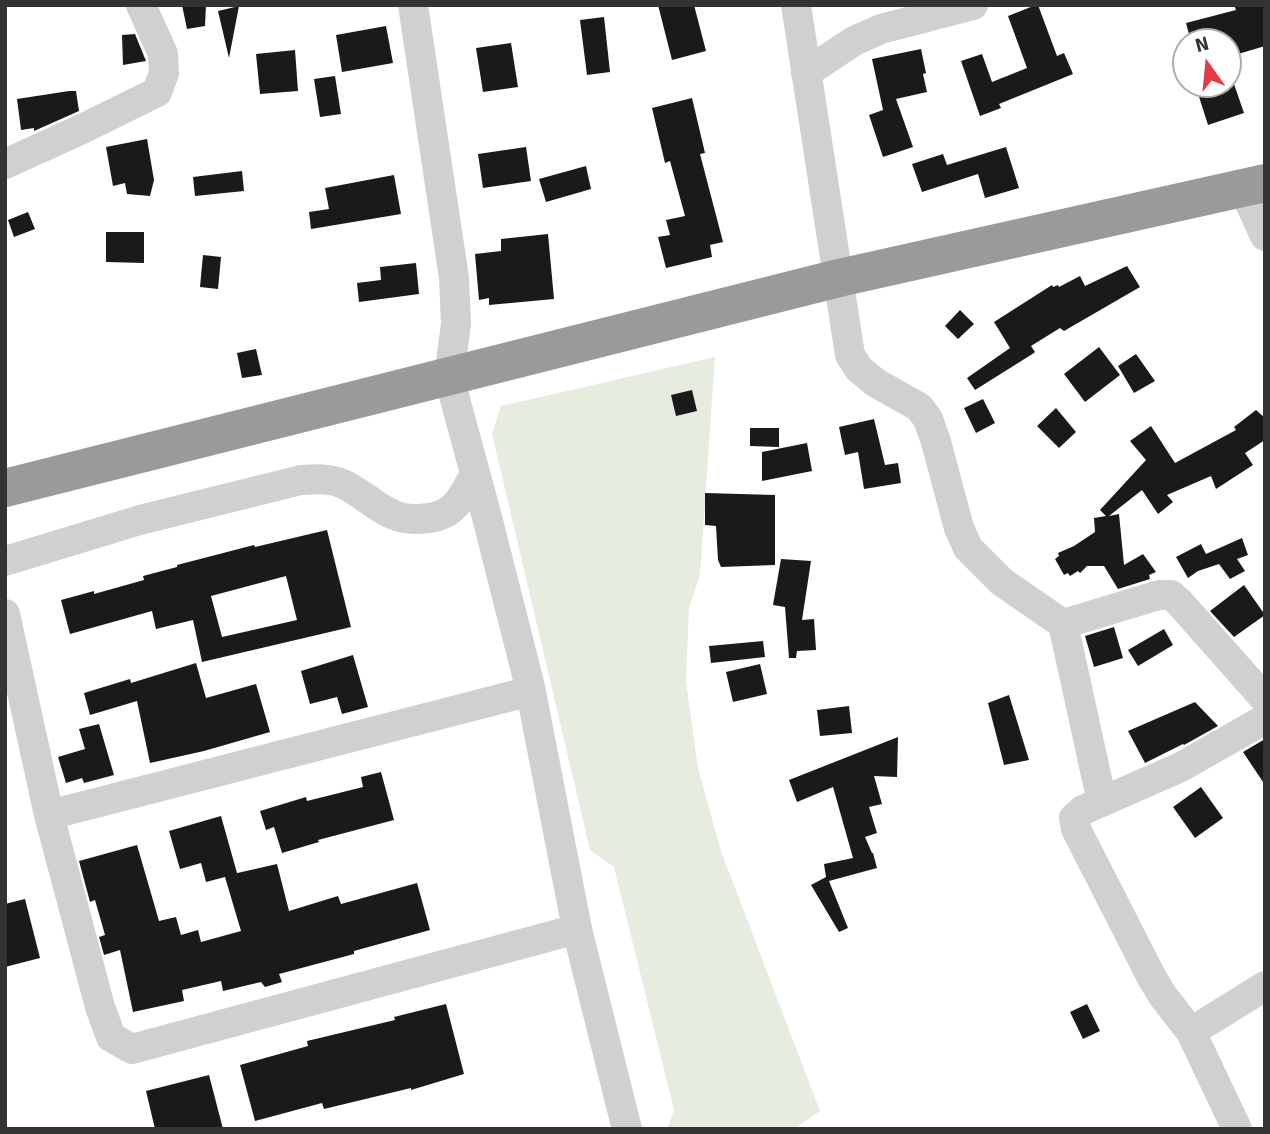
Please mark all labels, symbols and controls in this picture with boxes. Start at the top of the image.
north arrow [1172,28,1242,98]
text: N [1193,31,1212,58]

